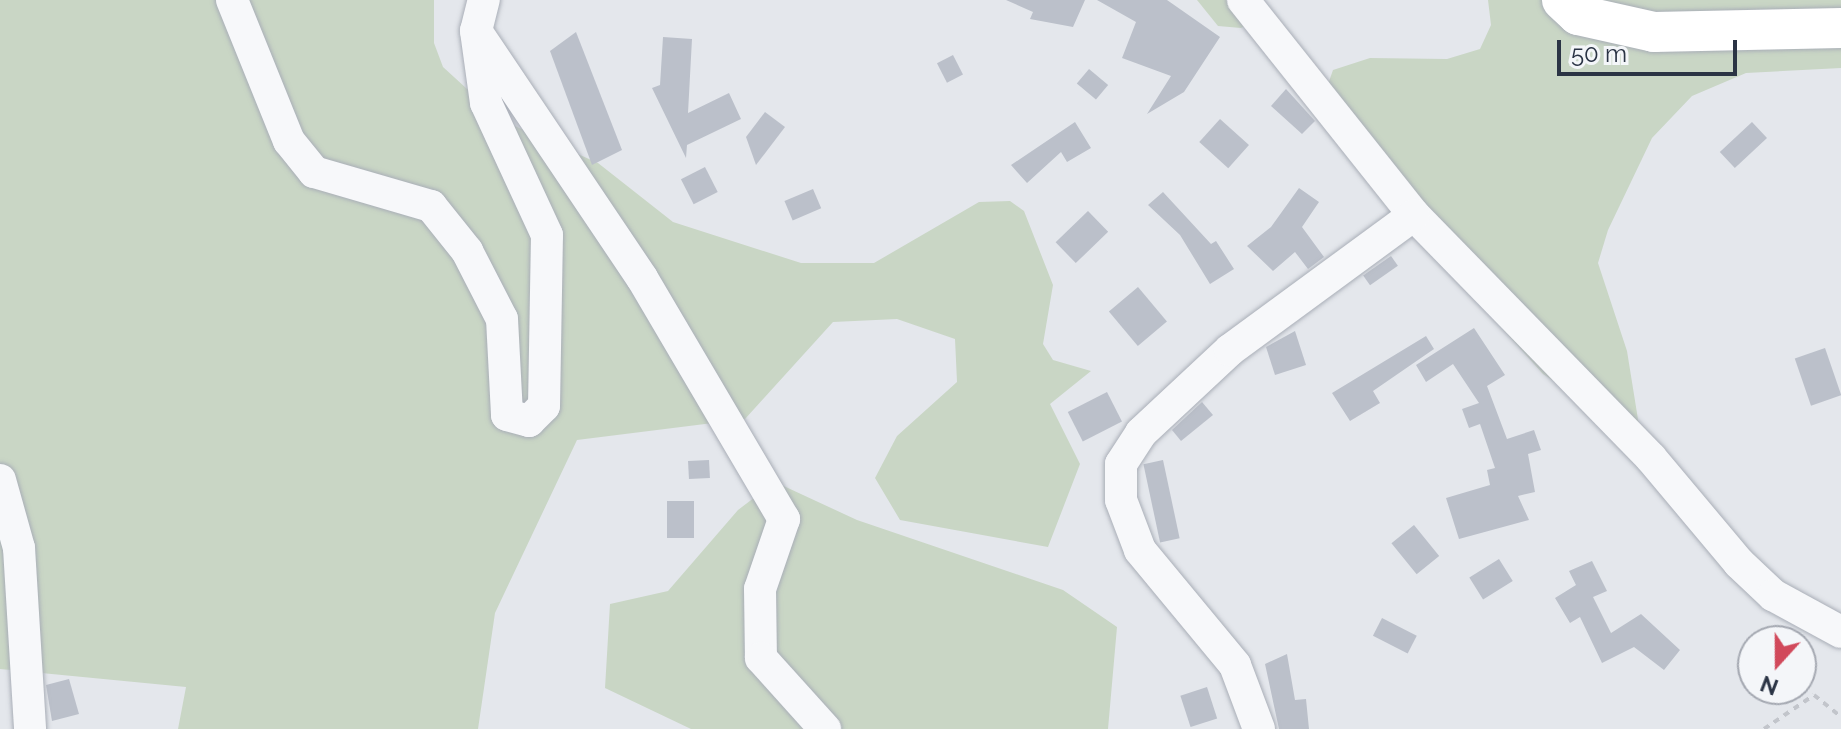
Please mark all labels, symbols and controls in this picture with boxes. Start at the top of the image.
scale bar [1561,24,1741,74]
text: 50 m [1571,39,1627,68]
north arrow [1737,625,1817,705]
text: N [1757,670,1782,701]

